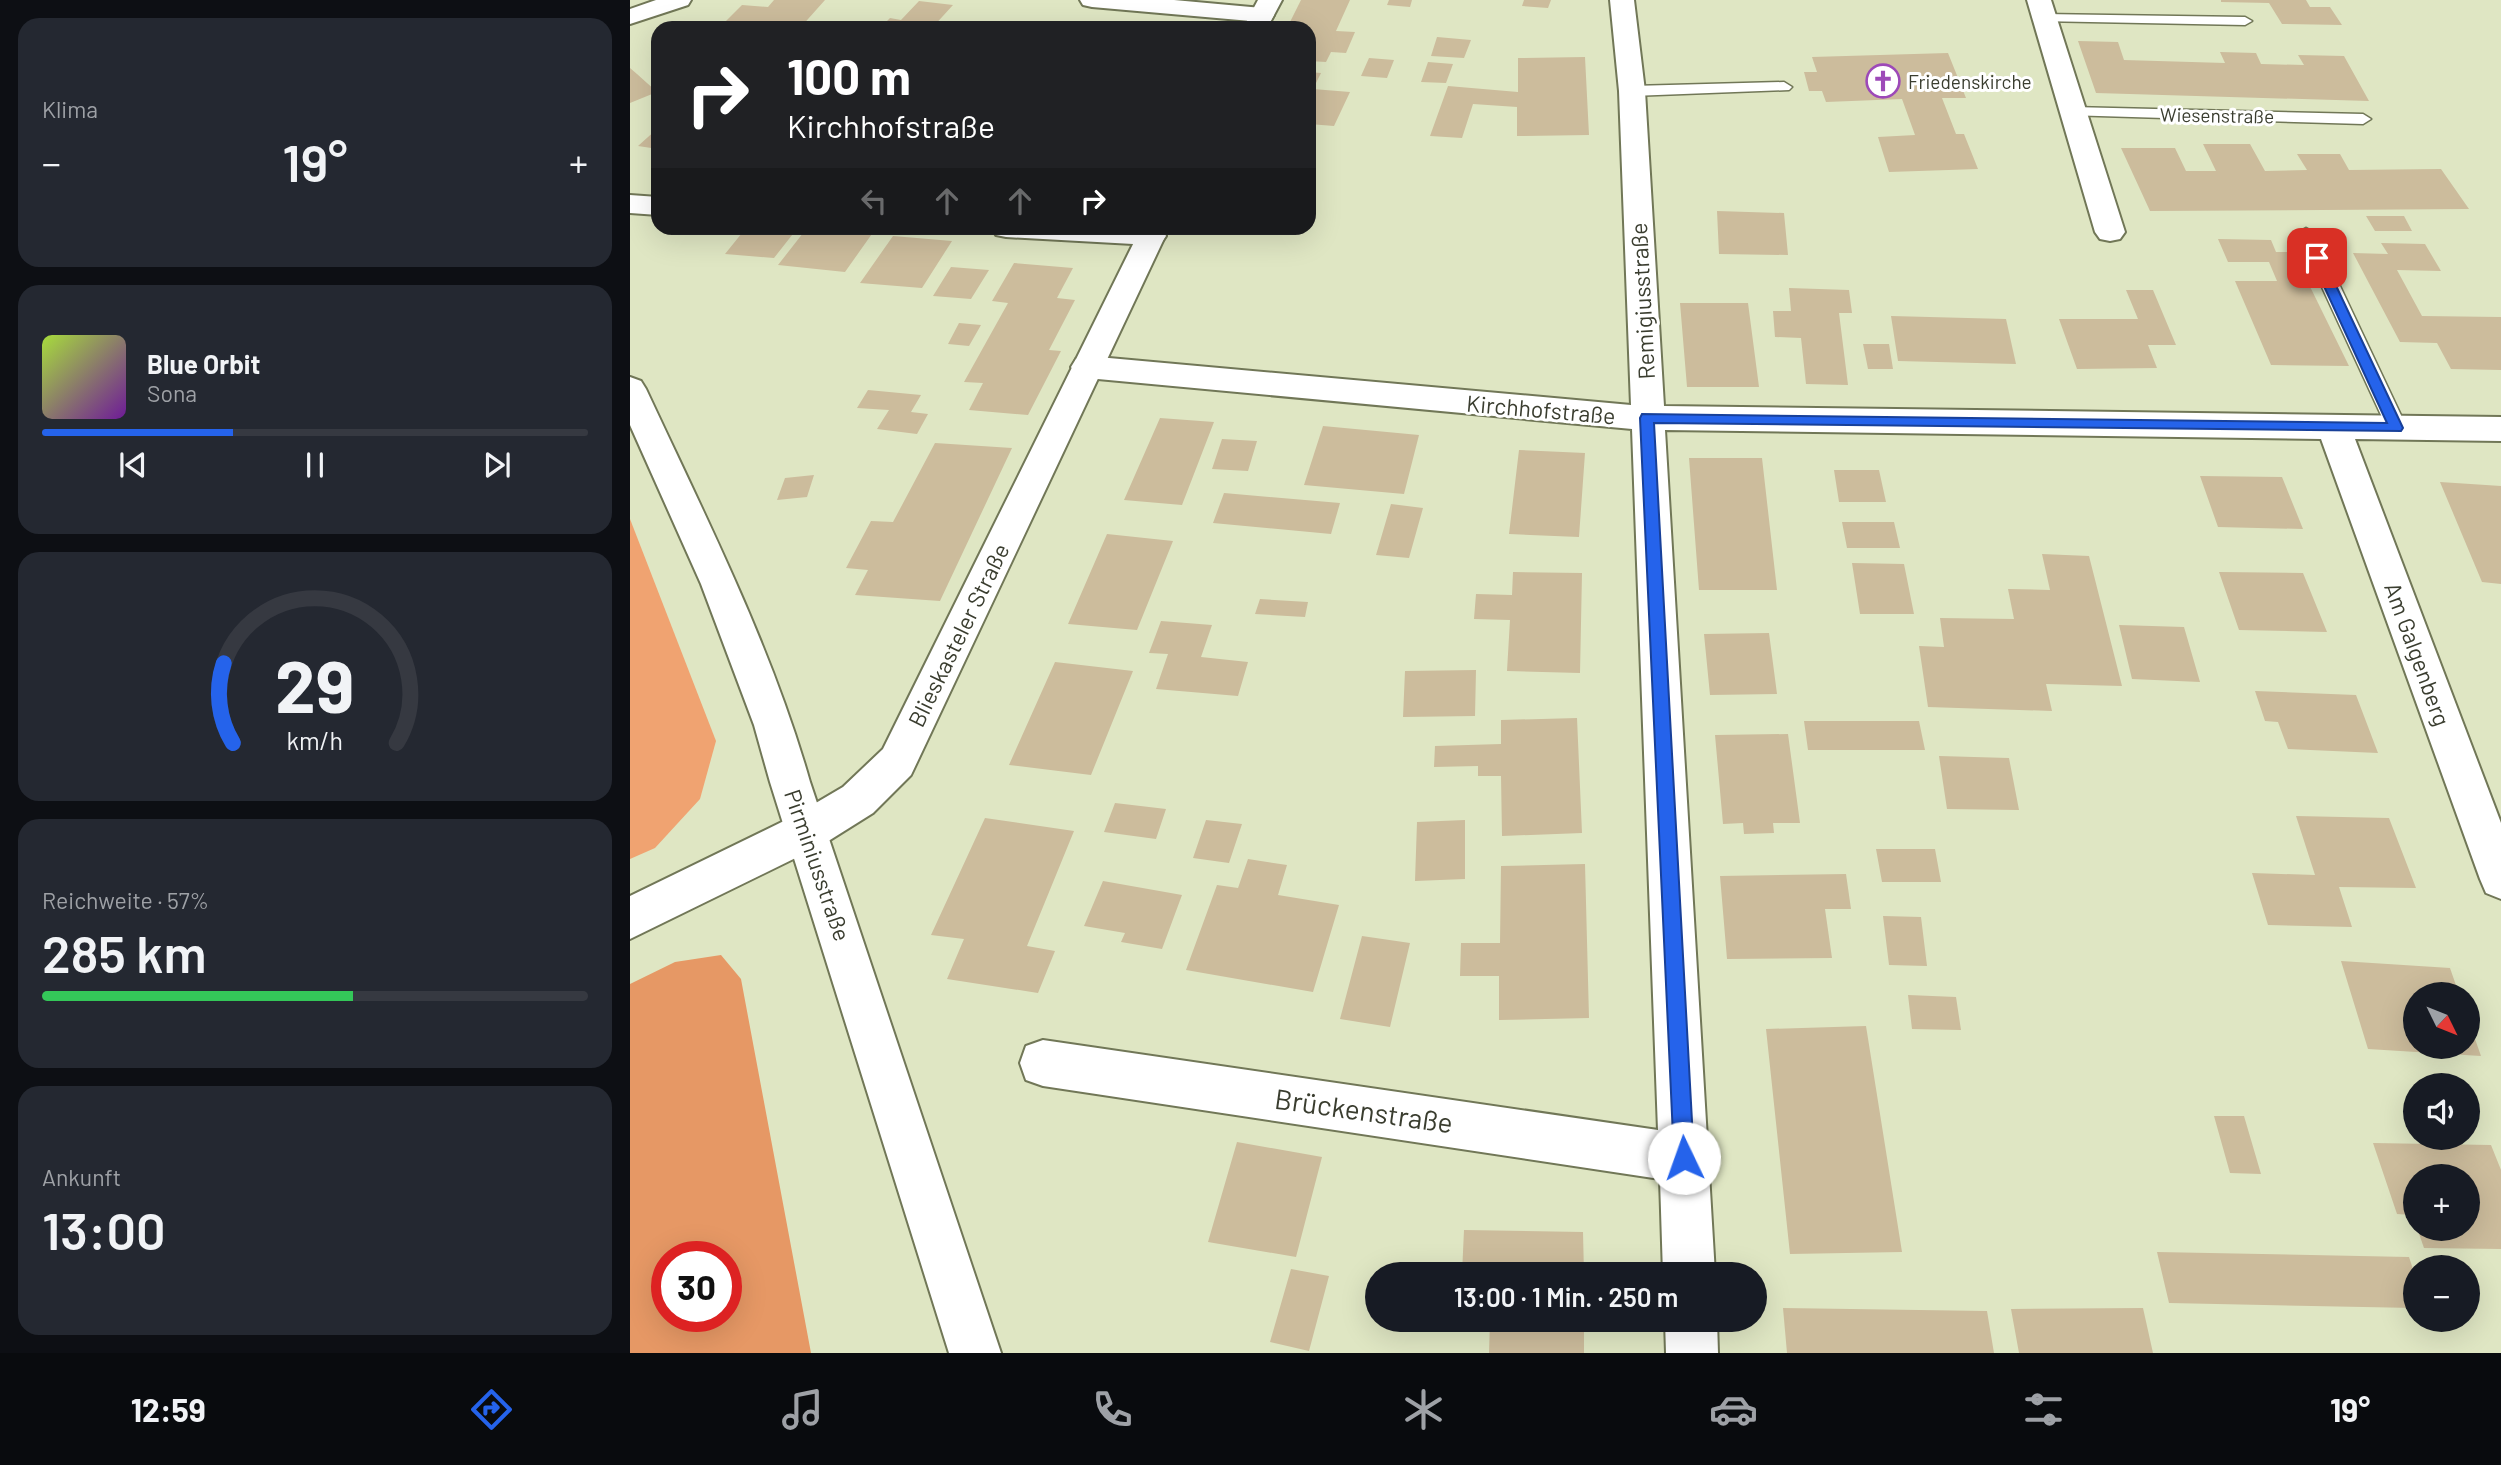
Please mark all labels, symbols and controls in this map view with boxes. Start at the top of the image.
text: 100 m [787,46,911,105]
icon: right [672,49,763,140]
church icon: Friedenskirche [1864,62,1902,100]
place label: Friedenskirche [1908,70,2032,93]
text: Klima [42,95,98,123]
street label: Wiesenstraße [2160,103,2274,127]
text: Kirchhofstraße [787,106,995,144]
text: 19° [282,130,348,192]
text: − [42,139,61,185]
text: + [569,139,588,185]
icon: left [855,182,893,220]
icon: ahead [928,182,966,220]
icon: ahead [1001,182,1039,220]
icon: right [1074,182,1112,220]
street label: Remigiusstraße [1624,222,1660,380]
pin [2287,228,2347,288]
icon: arrive [2298,239,2336,277]
text: Blue Orbit [147,348,260,379]
text: Sona [147,379,197,407]
street label: Kirchhofstraße [1465,389,1617,429]
icon: previous [114,446,152,484]
icon: pause [296,446,334,484]
icon: next [478,446,516,484]
street label: Blieskasteler Straße [901,539,1015,731]
street label: Am Galgenberg [2379,578,2457,730]
text: 29 [275,640,355,728]
text: km/h [287,724,343,754]
street label: Pirminiusstraße [779,785,857,945]
text: Reichweite · 57% [42,886,209,914]
text: 285 km [42,921,207,983]
north arrow [2403,982,2480,1059]
map controls [2403,982,2480,1332]
button: sound [2403,1073,2480,1150]
street label: Brückenstraße [1273,1081,1455,1139]
position arrow [1647,1121,1721,1195]
text: Ankunft [42,1163,121,1191]
button: + [2403,1164,2480,1241]
text: 13:00 [42,1198,166,1260]
speed limit sign: 30 [651,1241,742,1332]
button: − [2403,1255,2480,1332]
text: 13:00 · 1 Min. · 250 m [1454,1281,1678,1312]
icon: directions [467,1385,516,1434]
icon: music [778,1385,827,1434]
icon: phone [1088,1385,1137,1434]
icon: climate [1399,1385,1448,1434]
icon: car [1709,1385,1758,1434]
icon: filters [2019,1385,2068,1434]
text: 12:59 [131,1390,206,1428]
text: 19° [2330,1390,2370,1428]

